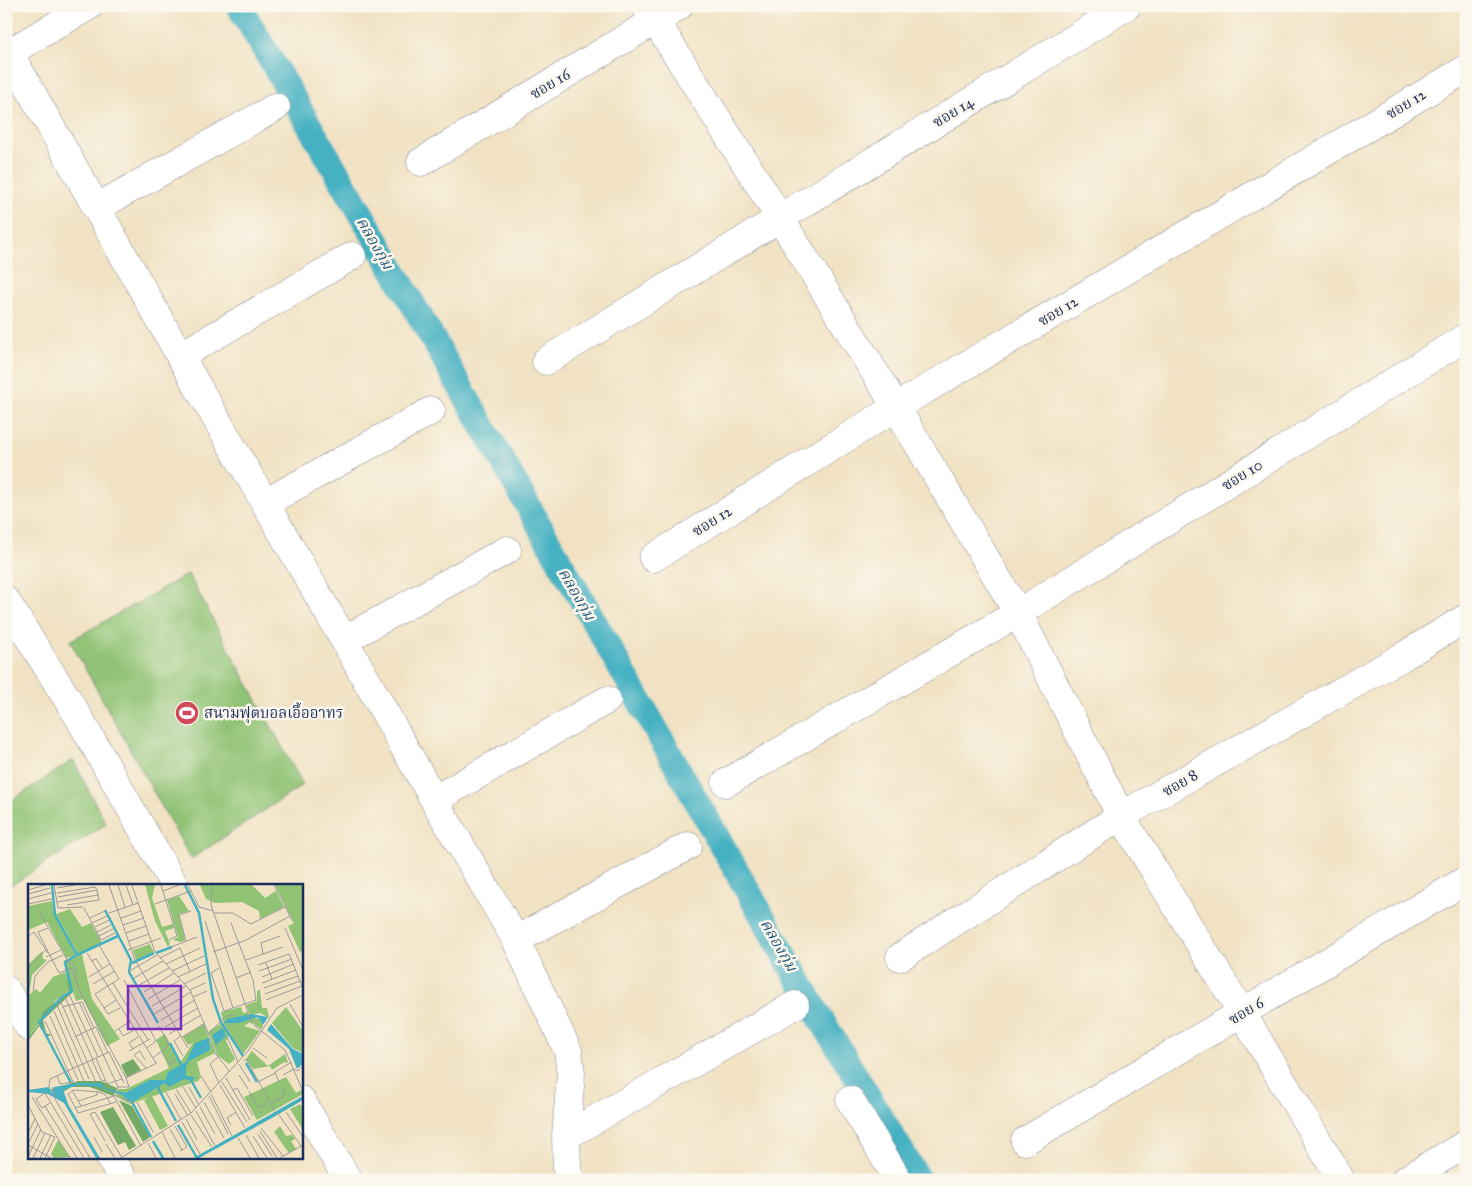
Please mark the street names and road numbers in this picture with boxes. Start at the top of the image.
street label: ซอย 16 [527,64,574,103]
street label: ซอย 12 [1383,85,1430,123]
street label: ซอย 14 [929,93,977,131]
street label: ซอย 12 [1035,292,1082,330]
street label: ซอย 10 [1218,456,1266,494]
street label: ซอย 12 [689,502,736,540]
street label: ซอย 8 [1159,766,1201,800]
street label: ซอย 6 [1225,993,1268,1028]

